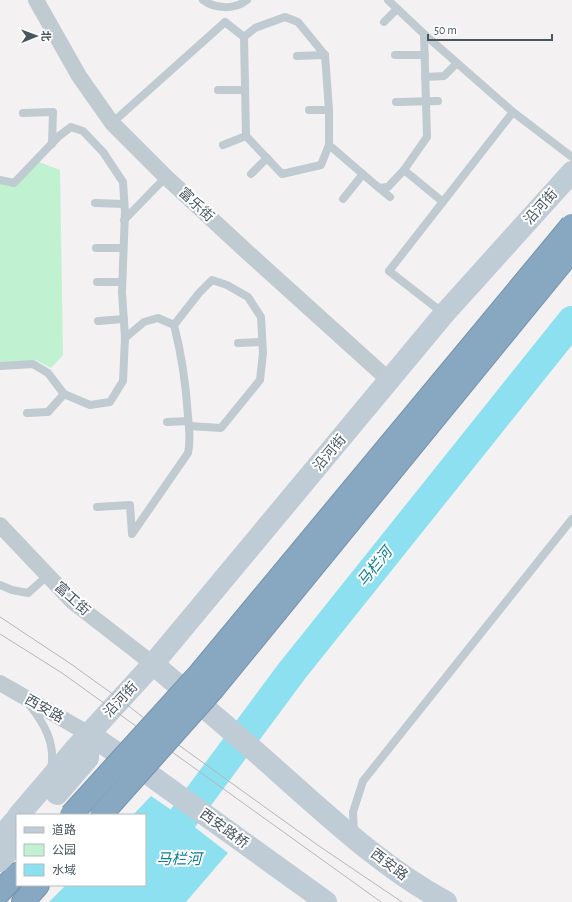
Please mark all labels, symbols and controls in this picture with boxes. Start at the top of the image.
north arrow [16,16,56,56]
scale bar [428,16,552,42]
text: 50 m [434,24,457,36]
text: 北 [40,30,51,41]
street label: 富乐街 [176,185,217,224]
street label: 沿河街 [521,186,560,227]
street label: 沿河街 [310,432,349,474]
water label: 马栏河 [354,542,397,589]
street label: 富工街 [52,579,93,618]
street label: 沿河街 [101,679,140,720]
street label: 西安路 [22,692,66,725]
street label: 西安路桥 [197,806,251,851]
legend [16,814,146,886]
text: 道路 [52,823,76,836]
text: 公园 [52,844,76,856]
street label: 西安路 [368,846,411,883]
water label: 马栏河 [156,851,204,867]
text: 水域 [52,864,76,876]

